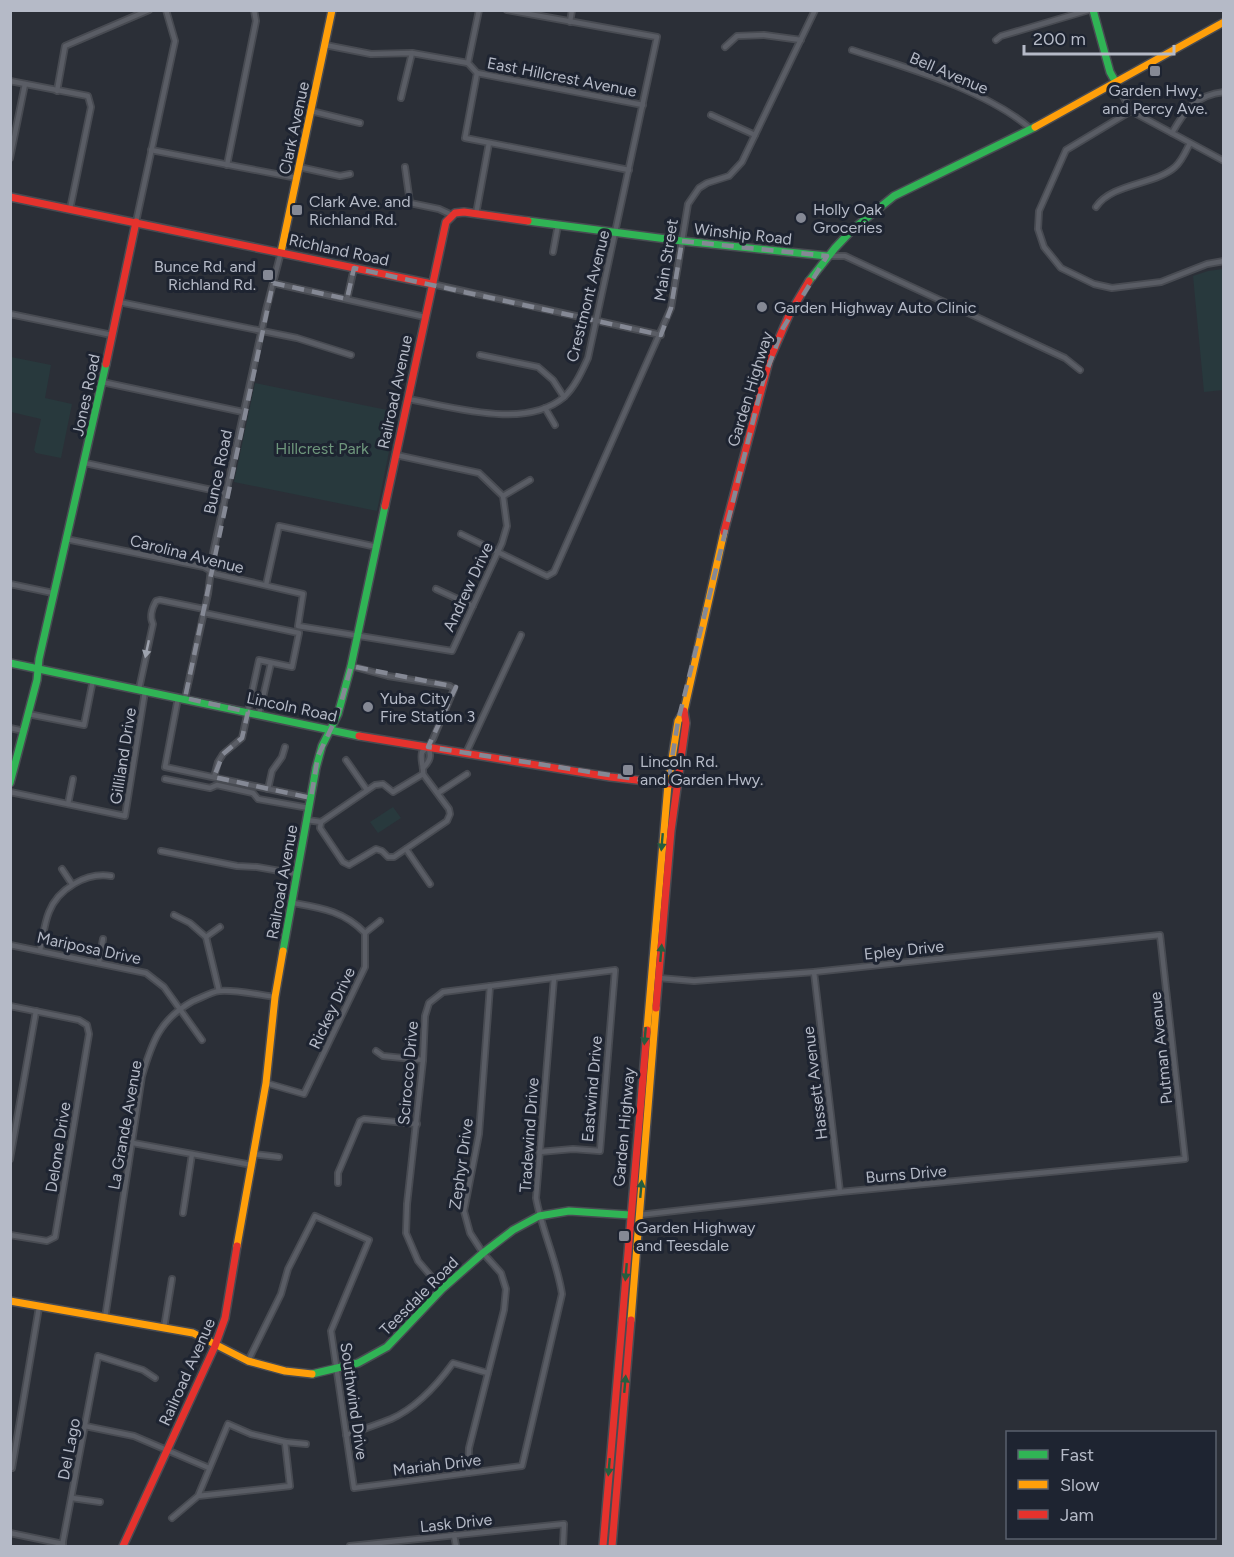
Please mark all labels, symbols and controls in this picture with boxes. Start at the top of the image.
scale bar [1024,18,1174,56]
text: 200 m [1033,28,1086,50]
street label: Bell Avenue [907,48,991,98]
street label: East Hillcrest Avenue [485,53,639,101]
marker: Garden Hwy. and Percy Ave. [1148,64,1162,78]
street label: Clark Avenue [275,80,313,176]
place label: Garden Hwy. and Percy Ave. [1102,81,1208,118]
place label: Clark Ave. and Richland Rd. [309,192,411,229]
place label: Holly Oak Groceries [813,200,883,237]
marker: Clark Ave. and Richland Rd. [290,203,304,217]
marker: Holly Oak Groceries [794,211,808,225]
street label: Main Street [650,217,682,303]
street label: Winship Road [693,219,793,249]
street label: Crestmont Avenue [562,228,614,364]
street label: Richland Road [287,230,391,270]
place label: Bunce Rd. and Richland Rd. [154,257,256,294]
marker: Bunce Rd. and Richland Rd. [261,268,275,282]
place label: Garden Highway Auto Clinic [774,298,977,317]
marker: Garden Highway Auto Clinic [755,300,769,314]
street label: Garden Highway [723,329,777,449]
street label: Railroad Avenue [374,333,416,451]
street label: Jones Road [68,352,104,438]
street label: Bunce Road [200,428,236,516]
park label: Hillcrest Park [275,439,369,458]
street label: Carolina Avenue [128,531,246,577]
street label: Andrew Drive [439,539,497,635]
one-way arrow [142,640,151,659]
street label: Lincoln Road [245,688,339,726]
place label: Yuba City Fire Station 3 [380,689,475,726]
marker: Yuba City Fire Station 3 [361,700,375,714]
street label: Gilliland Drive [106,706,140,806]
place label: Lincoln Rd. and Garden Hwy. [640,752,763,789]
marker: Lincoln Rd. and Garden Hwy. [621,763,635,777]
street label: Railroad Avenue [263,823,301,941]
one-way arrow [657,832,667,851]
street label: Mariposa Drive [35,928,143,968]
street label: Epley Drive [863,936,945,964]
one-way arrow [656,943,665,962]
street label: Rickey Drive [305,964,359,1052]
street label: Putman Avenue [1146,991,1176,1105]
street label: Scirocco Drive [394,1020,422,1126]
street label: Hassett Avenue [799,1025,831,1141]
one-way arrow [640,1027,650,1046]
street label: Eastwind Drive [578,1035,606,1143]
street label: La Grande Avenue [104,1058,146,1191]
street label: Garden Highway [609,1066,639,1187]
street label: Tradewind Drive [516,1077,543,1193]
street label: Delone Drive [41,1100,75,1194]
street label: Zephyr Drive [445,1117,477,1211]
street label: Burns Drive [865,1161,948,1187]
one-way arrow [636,1180,646,1199]
place label: Garden Highway and Teesdale [636,1218,756,1255]
marker: Garden Highway and Teesdale [617,1229,631,1243]
street label: Teesdale Road [376,1253,462,1339]
one-way arrow [621,1263,631,1282]
street label: Railroad Avenue [155,1315,219,1429]
street label: Southwind Drive [336,1341,372,1461]
one-way arrow [620,1374,630,1393]
street label: Del Lago [54,1417,84,1481]
legend [1006,1431,1216,1539]
text: Fast [1060,1444,1094,1466]
street label: Mariah Drive [392,1450,483,1480]
one-way arrow [605,1457,614,1476]
text: Slow [1060,1474,1099,1496]
text: Jam [1060,1504,1094,1526]
street label: Lask Drive [419,1510,493,1536]

